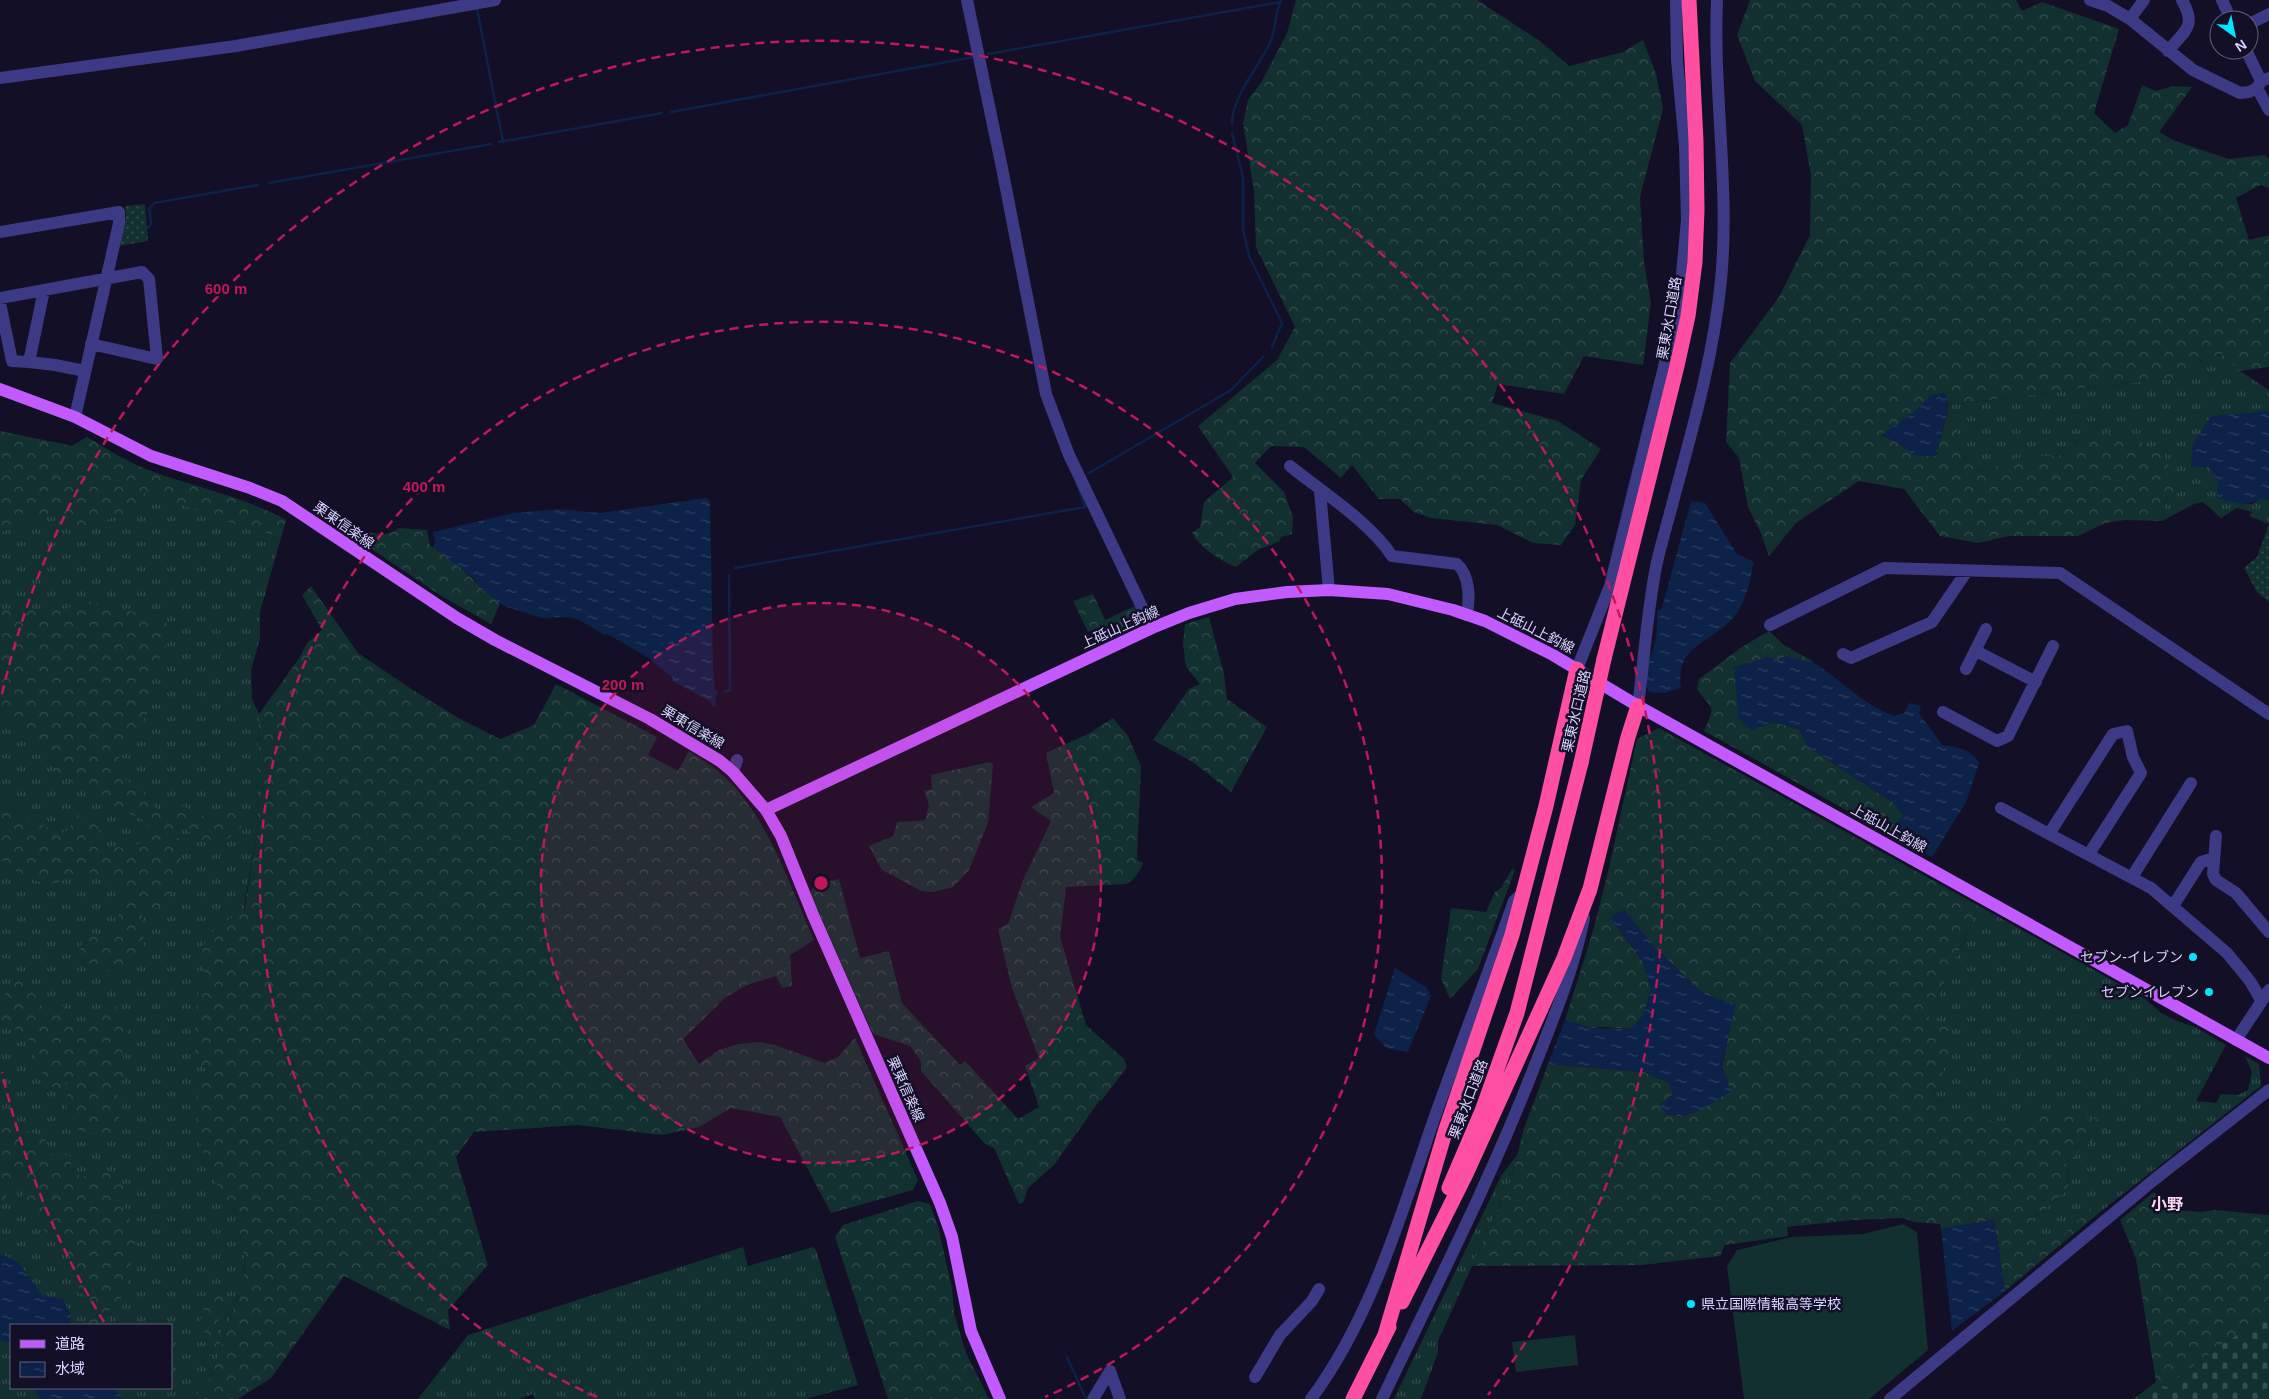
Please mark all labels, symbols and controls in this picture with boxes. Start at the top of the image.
north arrow [2209,10,2259,60]
text: N [2232,36,2250,55]
street label: 栗東水口道路 [1654,275,1684,361]
text: 600 m [205,280,247,297]
text: 400 m [403,478,445,495]
street label: 栗東信楽線 [311,498,377,552]
street label: 上砥山上鈎線 [1078,603,1162,651]
street label: 上砥山上鈎線 [1495,604,1577,656]
street label: 栗東水口道路 [1559,668,1593,754]
text: 200 m [602,676,644,693]
street label: 栗東信楽線 [659,702,727,752]
street label: 上砥山上鈎線 [1848,801,1930,855]
centre of rings [812,874,830,892]
place label: セブン-イレブン [2080,949,2183,965]
marker: セブン-イレブン [2187,951,2199,963]
place label: セブンイレブン [2101,984,2199,1000]
marker: セブンイレブン [2203,986,2215,998]
street label: 栗東信楽線 [884,1054,928,1124]
street label: 栗東水口道路 [1445,1057,1491,1141]
district label: 小野 [2151,1196,2183,1213]
place label: 県立国際情報高等学校 [1701,1296,1841,1312]
marker: 県立国際情報高等学校 [1685,1298,1697,1310]
legend [10,1324,172,1389]
text: 道路 [55,1335,85,1352]
text: 水域 [55,1360,85,1377]

